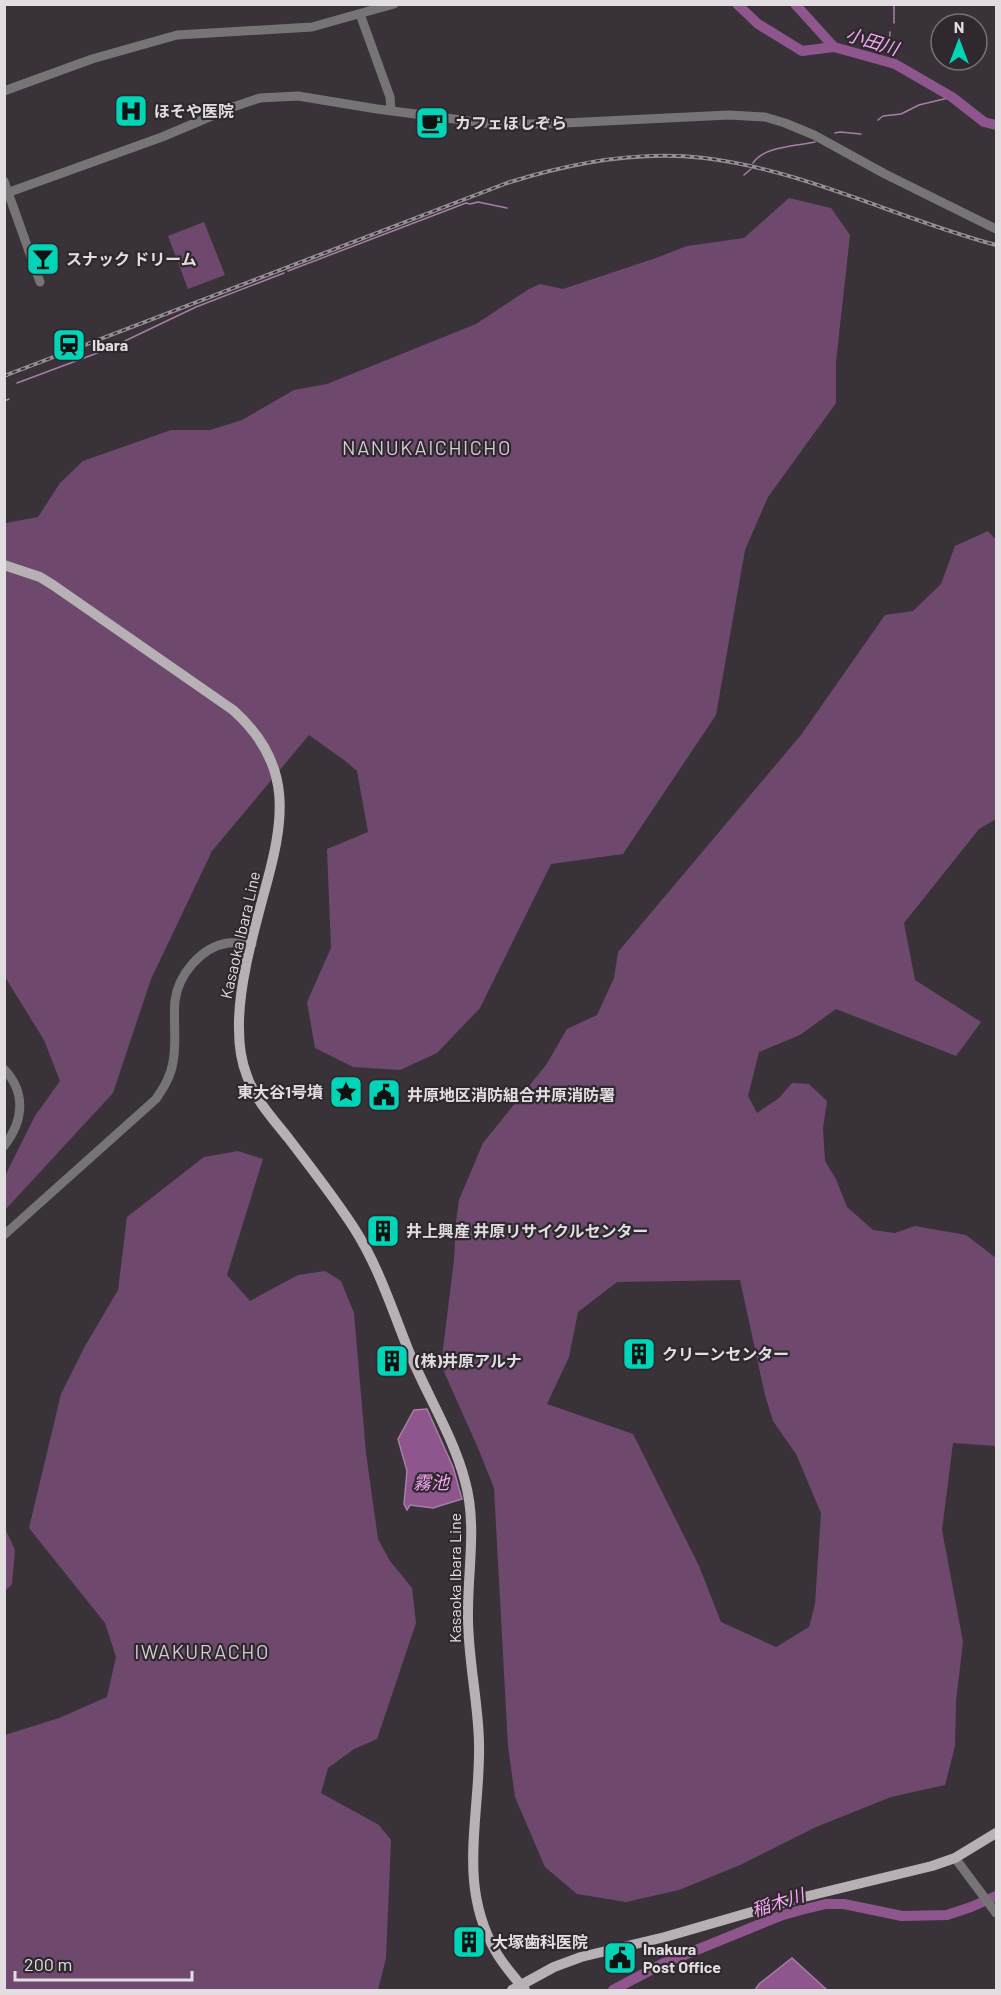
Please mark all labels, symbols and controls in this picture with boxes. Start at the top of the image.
north arrow [929,12,989,72]
text: N [954,17,964,36]
water label: 小田川 [843,23,903,60]
hospital icon: ほそや医院 [113,93,149,129]
place label: ほそや医院 [154,101,234,120]
cafe icon: カフェほしぞら [414,105,450,141]
place label: カフェほしぞら [455,113,567,132]
bar icon: スナック ドリーム [25,241,61,277]
place label: スナック ドリーム [66,249,197,268]
station icon: Ibara [51,327,87,363]
place label: Ibara [92,335,128,354]
district label: NANUKAICHICHO [342,435,512,459]
street label: Kasaoka Ibara Line [216,869,263,1000]
place icon: 東大谷1号墳 [328,1074,364,1110]
public building icon: 井原地区消防組合井原消防署 [366,1077,402,1113]
place label: 東大谷1号墳 [237,1082,323,1101]
place label: 井原地区消防組合井原消防署 [407,1085,615,1104]
building icon: 井上興産 井原リサイクルセンター [365,1213,401,1249]
place label: 井上興産 井原リサイクルセンター [406,1221,648,1240]
building icon: クリーンセンター [621,1336,657,1372]
building icon: (株)井原アルナ [374,1343,410,1379]
place label: クリーンセンター [662,1344,789,1363]
place label: (株)井原アルナ [414,1351,522,1370]
water label: 霧池 [413,1471,451,1493]
street label: Kasaoka Ibara Line [445,1513,464,1643]
district label: IWAKURACHO [134,1639,270,1663]
water label: 稲木川 [749,1883,809,1921]
building icon: 大塚歯科医院 [451,1924,487,1960]
place label: 大塚歯科医院 [492,1932,588,1951]
place label: Inakura Post Office [643,1939,721,1976]
public building icon: Inakura Post Office [602,1940,638,1976]
scale bar [15,1944,192,1982]
text: 200 m [24,1953,72,1975]

